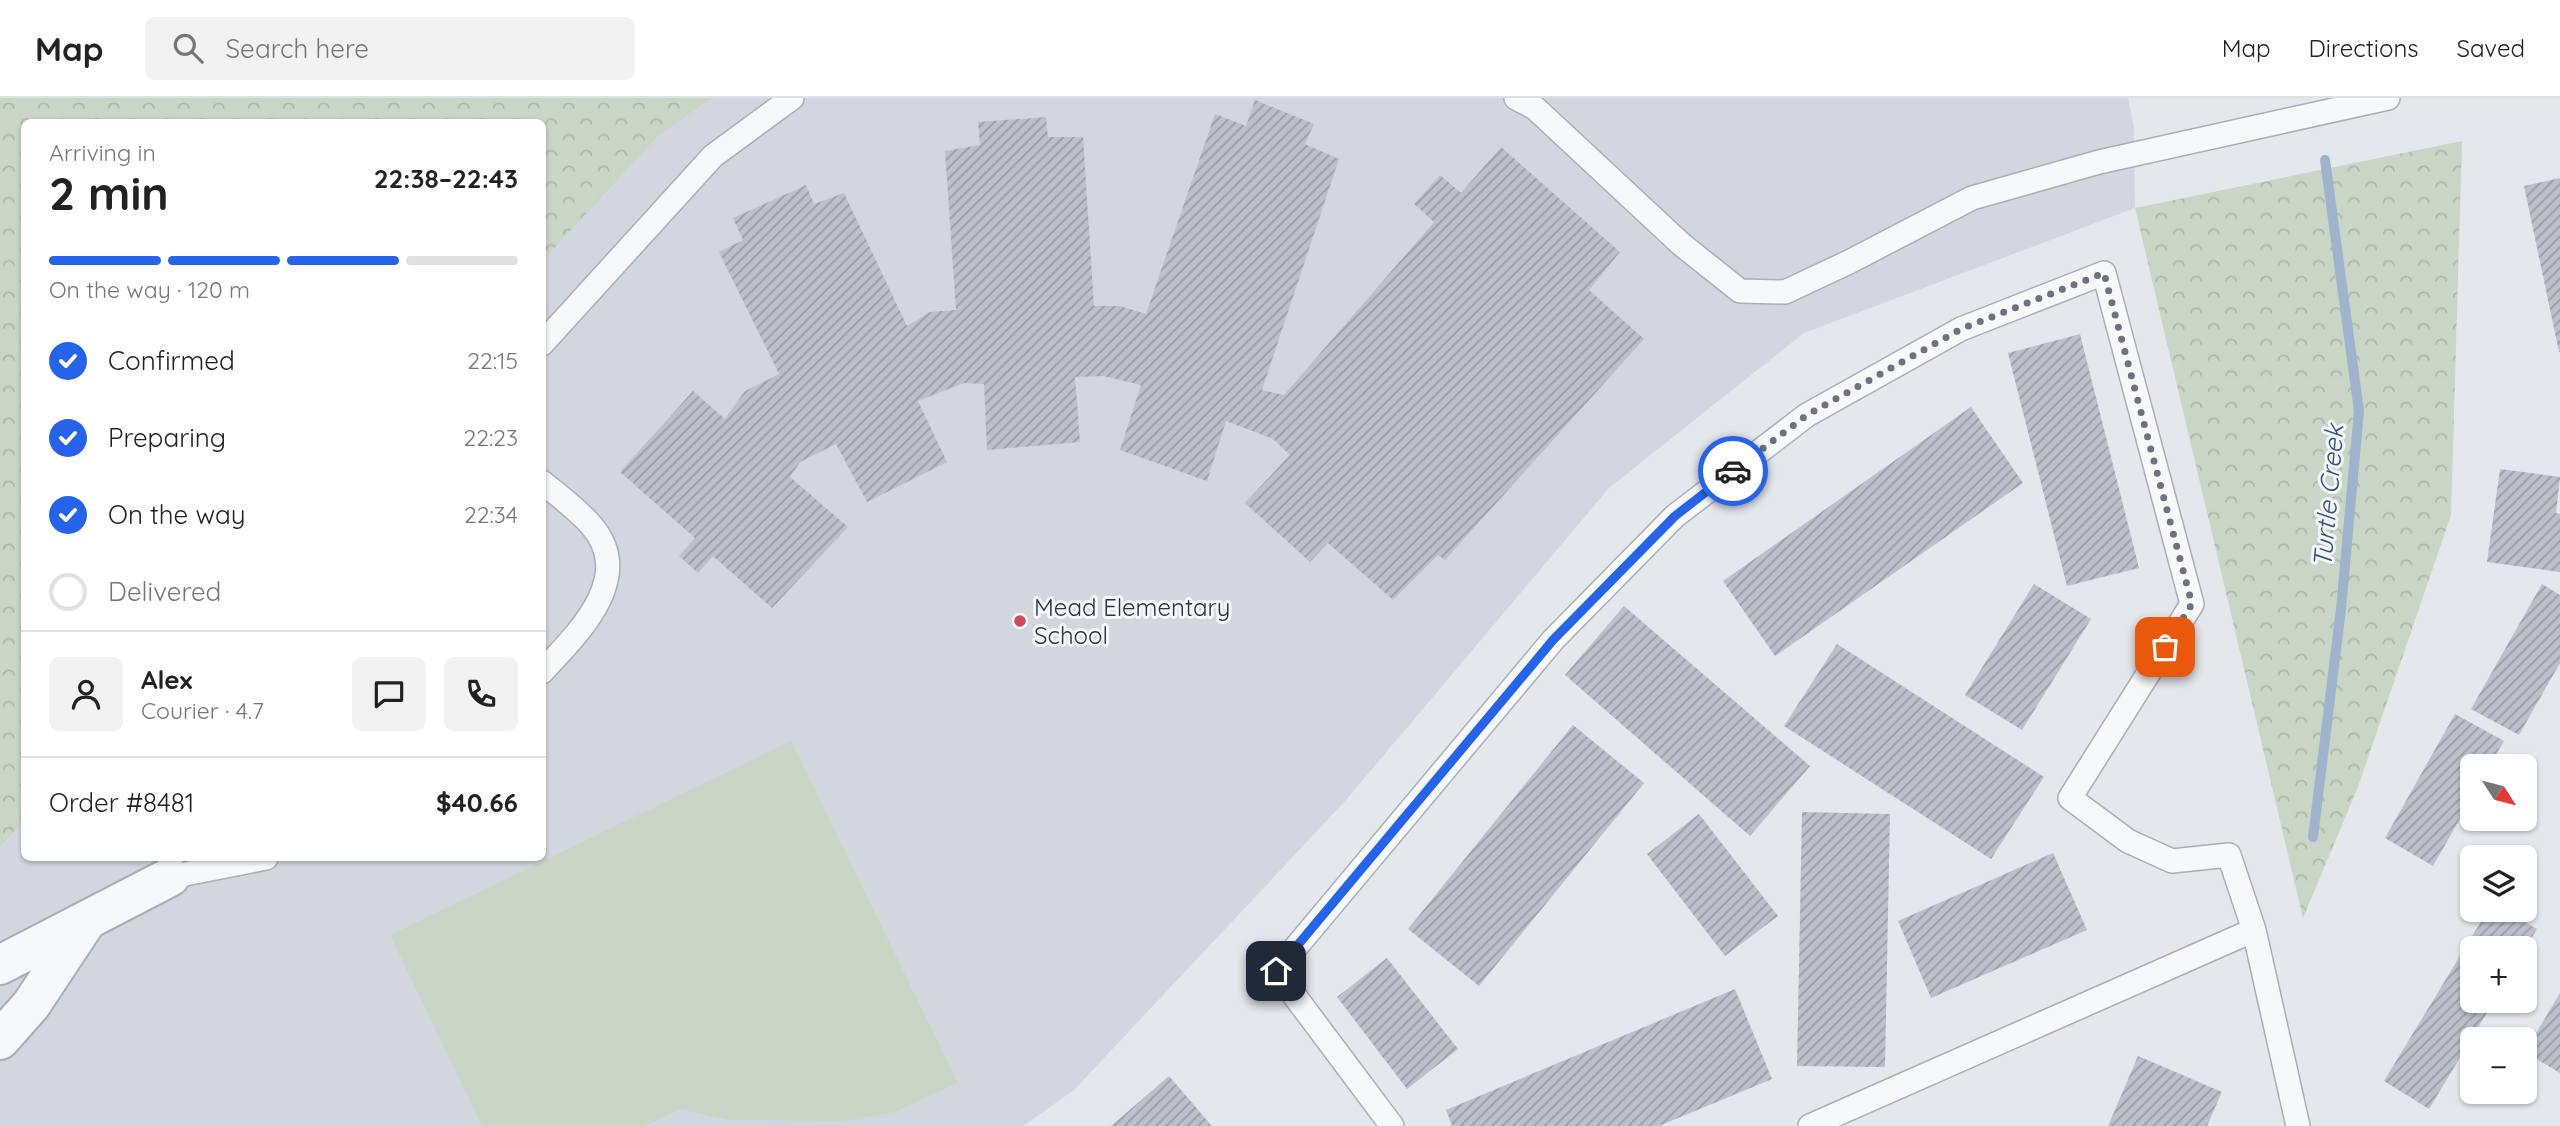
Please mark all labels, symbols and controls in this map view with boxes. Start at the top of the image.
search box [145,17,635,80]
text: Map [35,28,103,69]
icon: search [169,29,207,67]
text: Search here [225,32,369,65]
text: Map [2222,33,2271,63]
text: Directions [2309,33,2419,63]
text: Saved [2457,33,2525,63]
text: Arriving in [49,138,156,167]
text: 22:38–22:43 [374,162,518,195]
text: 2 min [49,164,169,222]
text: On the way · 120 m [49,275,250,304]
icon: check [49,342,87,380]
text: Confirmed [108,344,235,377]
text: 22:15 [467,346,518,375]
icon: check [49,419,87,457]
text: Preparing [108,421,226,454]
water label: Turtle Creek [2305,421,2351,569]
text: 22:23 [463,423,518,452]
courier [1698,436,1768,506]
icon: car [1714,452,1752,490]
icon: check [49,496,87,534]
text: On the way [108,498,246,531]
text: 22:34 [464,500,518,529]
text: Delivered [108,575,221,608]
place label: Mead Elementary School [1034,592,1231,650]
marker: Mead Elementary School [1012,613,1028,629]
pin [2135,617,2195,677]
icon: bag [2146,628,2184,666]
button: person [49,657,123,731]
button: chat [352,657,426,731]
button: phone [444,657,518,731]
text: Alex [141,663,192,696]
text: Courier · 4.7 [141,696,264,725]
north arrow [2460,754,2538,831]
map controls [2460,754,2537,1104]
text: Order #8481 [49,786,194,819]
text: $40.66 [436,786,518,819]
button: layers [2460,845,2537,922]
button: + [2460,936,2537,1013]
pin [1246,941,1306,1001]
icon: home [1257,952,1295,990]
button: − [2460,1027,2537,1104]

